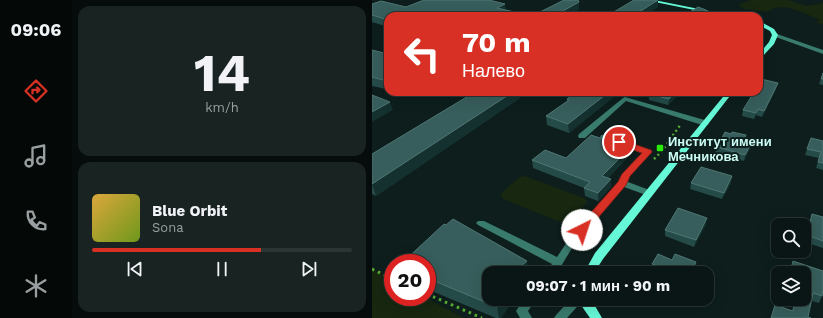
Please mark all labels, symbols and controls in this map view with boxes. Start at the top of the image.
text: 09:06 [11,19,61,40]
text: 70 m [462,26,531,59]
icon: left [396,28,448,80]
text: 14 [194,43,250,104]
text: Налево [462,60,525,81]
icon: directions [22,77,50,105]
text: km/h [205,100,239,115]
pin [602,125,636,159]
icon: arrive [608,131,630,153]
place label: Институт имени Мечникова [668,134,772,164]
icon: music [22,142,50,170]
marker: Институт имени Мечникова [655,143,665,153]
text: Blue Orbit [152,202,227,220]
icon: phone [22,207,50,235]
position arrow [561,209,603,251]
map controls [771,218,811,306]
button: search [771,218,811,258]
text: Sona [152,220,184,235]
speed limit sign: 20 [384,254,436,306]
icon: previous [124,258,146,280]
icon: pause [211,258,233,280]
icon: next [298,258,320,280]
button: layers [771,266,811,306]
icon: climate [22,272,50,300]
text: 09:07 · 1 мин · 90 m [526,277,670,295]

